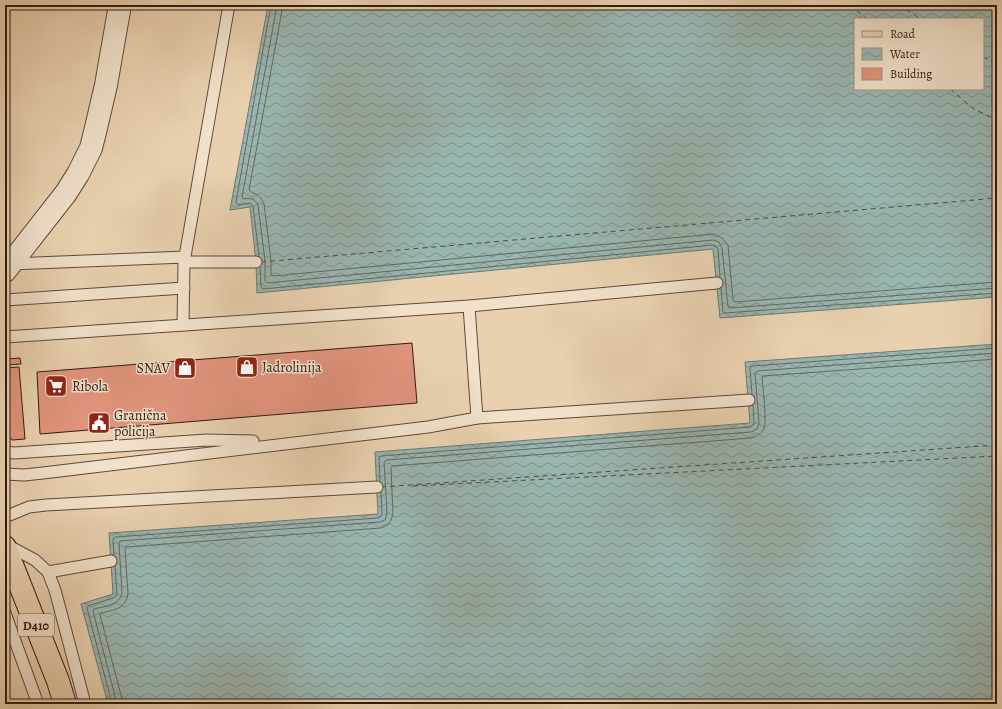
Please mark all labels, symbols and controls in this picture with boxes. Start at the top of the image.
legend [854,18,984,90]
text: Road [890,26,916,42]
text: Water [889,46,920,62]
text: Building [890,66,932,82]
shop icon: Jadrolinija [234,354,260,380]
shop icon: SNAV [172,355,198,381]
place label: Jadrolinija [262,358,322,377]
place label: SNAV [137,359,170,378]
supermarket icon: Ribola [43,373,69,399]
place label: Ribola [72,377,109,396]
place label: Granična policija [114,406,167,441]
public building icon: Granična policija [86,410,112,436]
road number: D410 [18,614,54,636]

